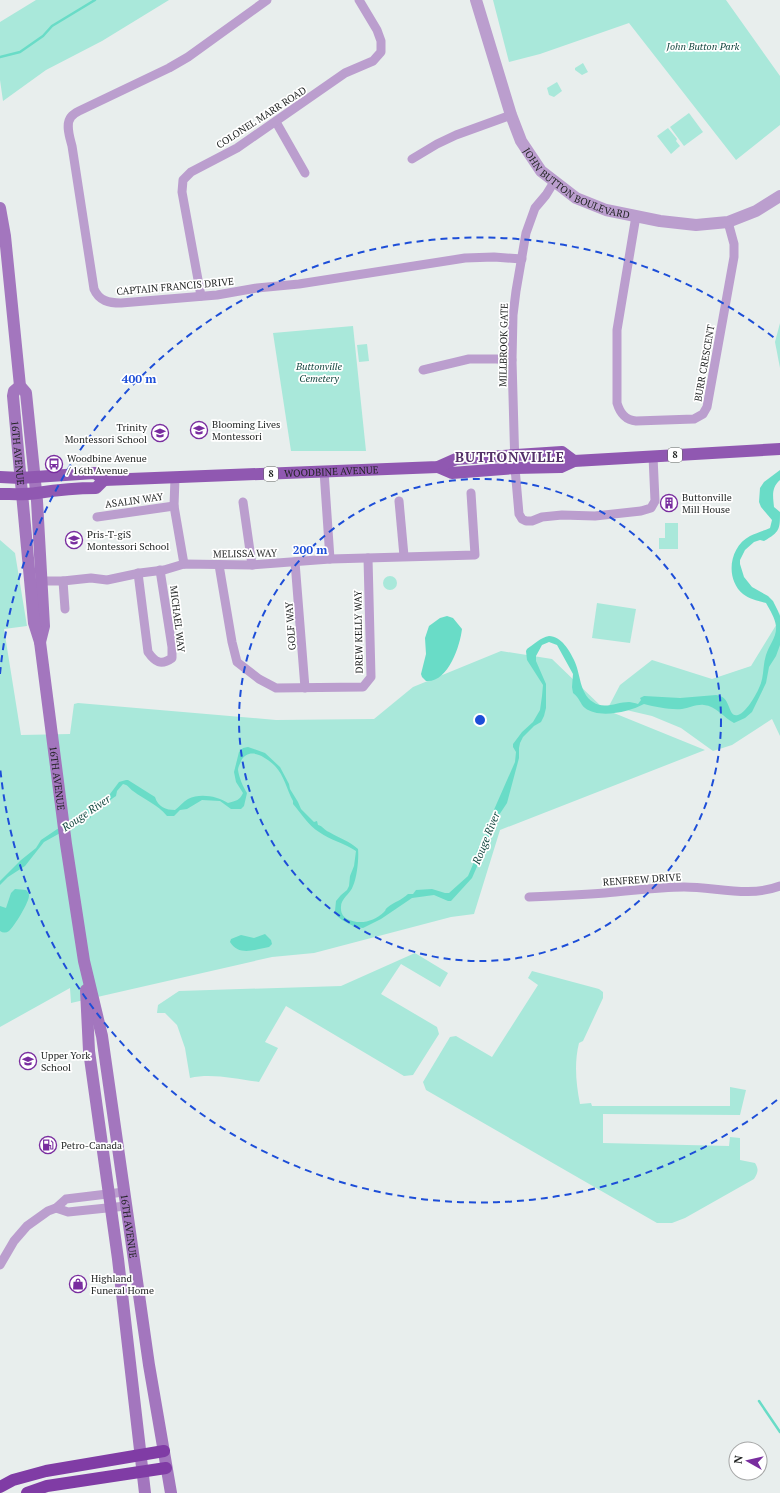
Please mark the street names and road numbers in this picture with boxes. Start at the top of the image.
street label: COLONEL MARR ROAD [214,83,309,151]
street label: JOHN BUTTON BOULEVARD [520,145,631,222]
street label: CAPTAIN FRANCIS DRIVE [116,275,234,298]
street label: MILLBROOK GATE [496,303,511,387]
street label: BURR CRESCENT [691,324,718,403]
street label: 16TH AVENUE [8,420,27,486]
road number: 8 [668,448,682,462]
street label: WOODBINE AVENUE [284,463,379,480]
road number: 8 [264,467,278,481]
street label: ASALIN WAY [104,490,165,511]
street label: MELISSA WAY [213,546,278,561]
street label: MICHAEL WAY [167,585,188,654]
street label: DREW KELLY WAY [351,590,366,674]
street label: GOLF WAY [282,601,299,651]
street label: 16TH AVENUE [46,745,68,811]
street label: RENFREW DRIVE [602,870,682,889]
street label: 16TH AVENUE [118,1193,140,1259]

